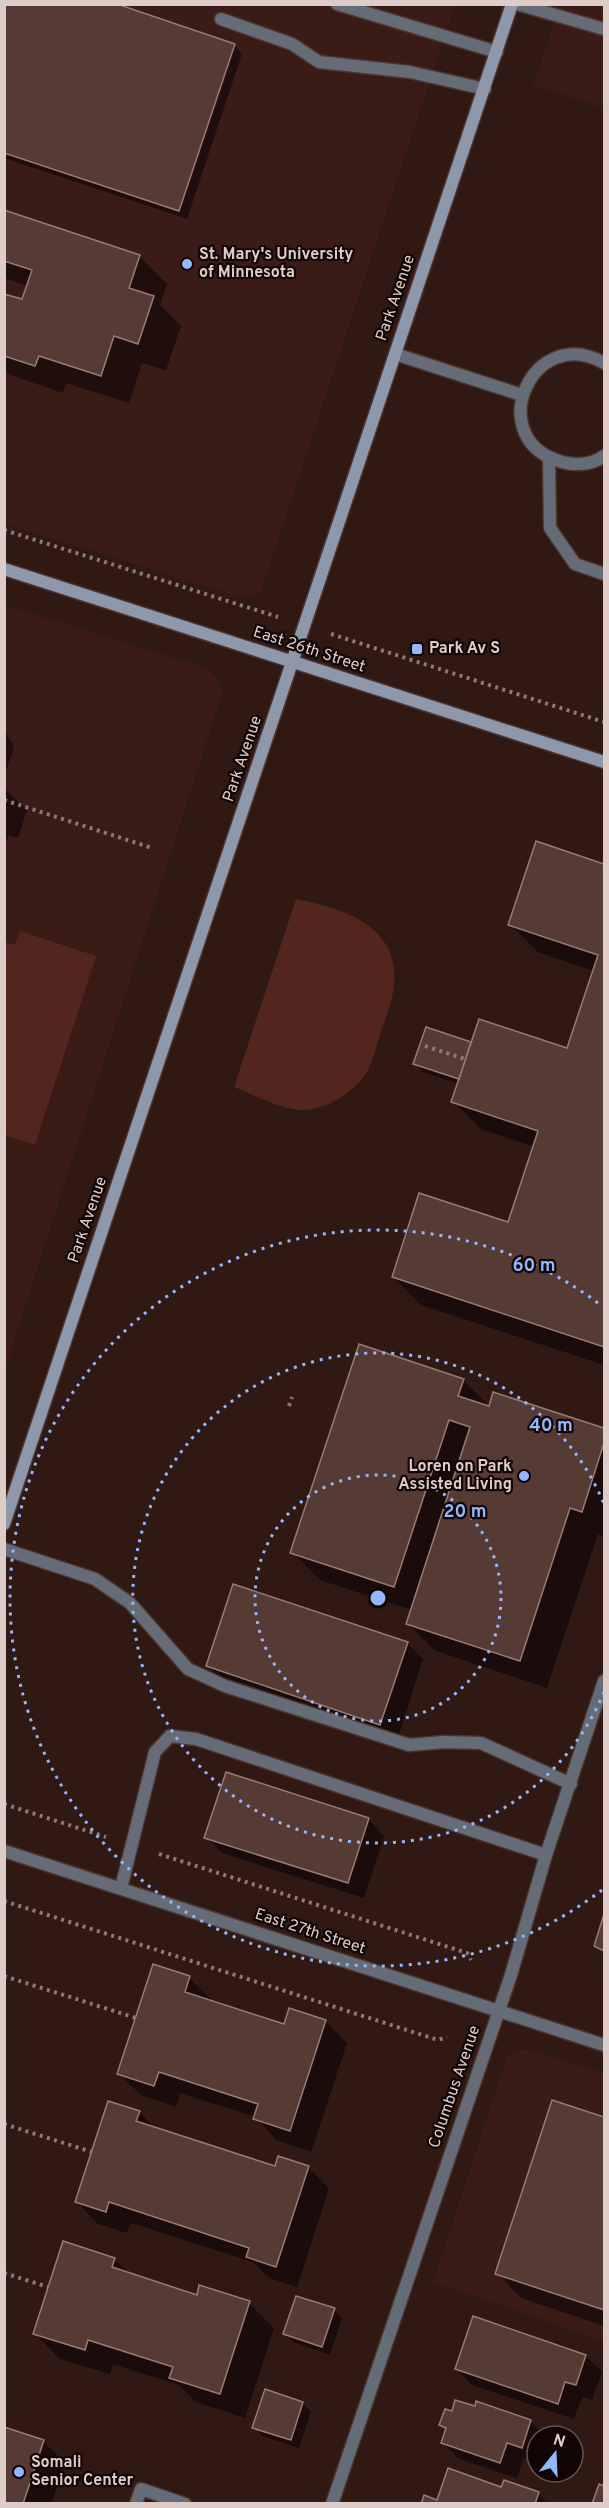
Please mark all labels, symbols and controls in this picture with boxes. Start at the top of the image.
place label: St. Mary's University of Minnesota [199,245,353,283]
street label: Park Avenue [372,252,420,344]
marker: St. Mary's University of Minnesota [180,257,194,271]
street label: East 26th Street [250,622,368,678]
place label: Park Av S [429,639,500,659]
marker: Park Av S [410,642,424,656]
street label: Park Avenue [219,713,267,805]
street label: Park Avenue [64,1174,112,1266]
text: 60 m [512,1255,556,1278]
text: 40 m [529,1415,573,1438]
place label: Loren on Park Assisted Living [398,1457,512,1495]
marker: Loren on Park Assisted Living [517,1469,531,1483]
text: 20 m [443,1501,487,1524]
centre of rings [368,1588,388,1608]
street label: East 27th Street [252,1905,368,1959]
street label: Columbus Avenue [425,2023,485,2151]
north arrow [525,2424,585,2484]
text: N [550,2430,568,2453]
place label: Somali Senior Center [31,2453,134,2491]
marker: Somali Senior Center [12,2465,26,2479]

